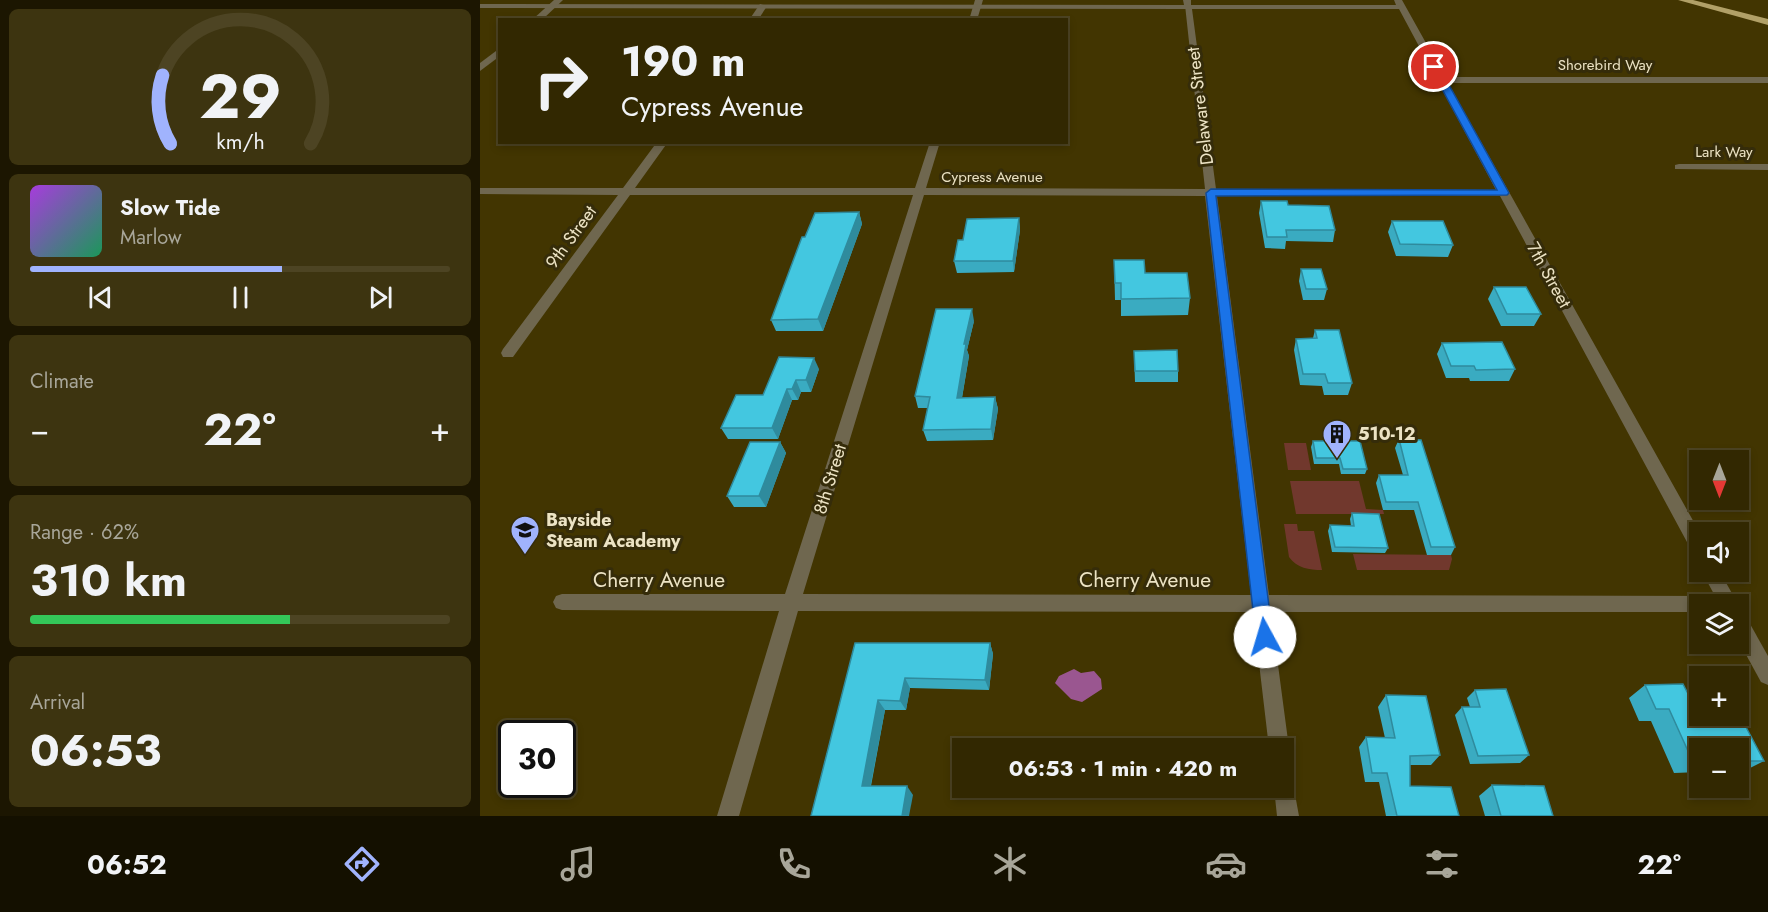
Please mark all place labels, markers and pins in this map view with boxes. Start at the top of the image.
pin [1408,41,1459,92]
building icon: 510-12 [1321,418,1353,460]
place label: 510-12 [1358,421,1416,447]
place label: Bayside Steam Academy [546,507,681,554]
school or university icon: Bayside Steam Academy [509,514,541,556]

